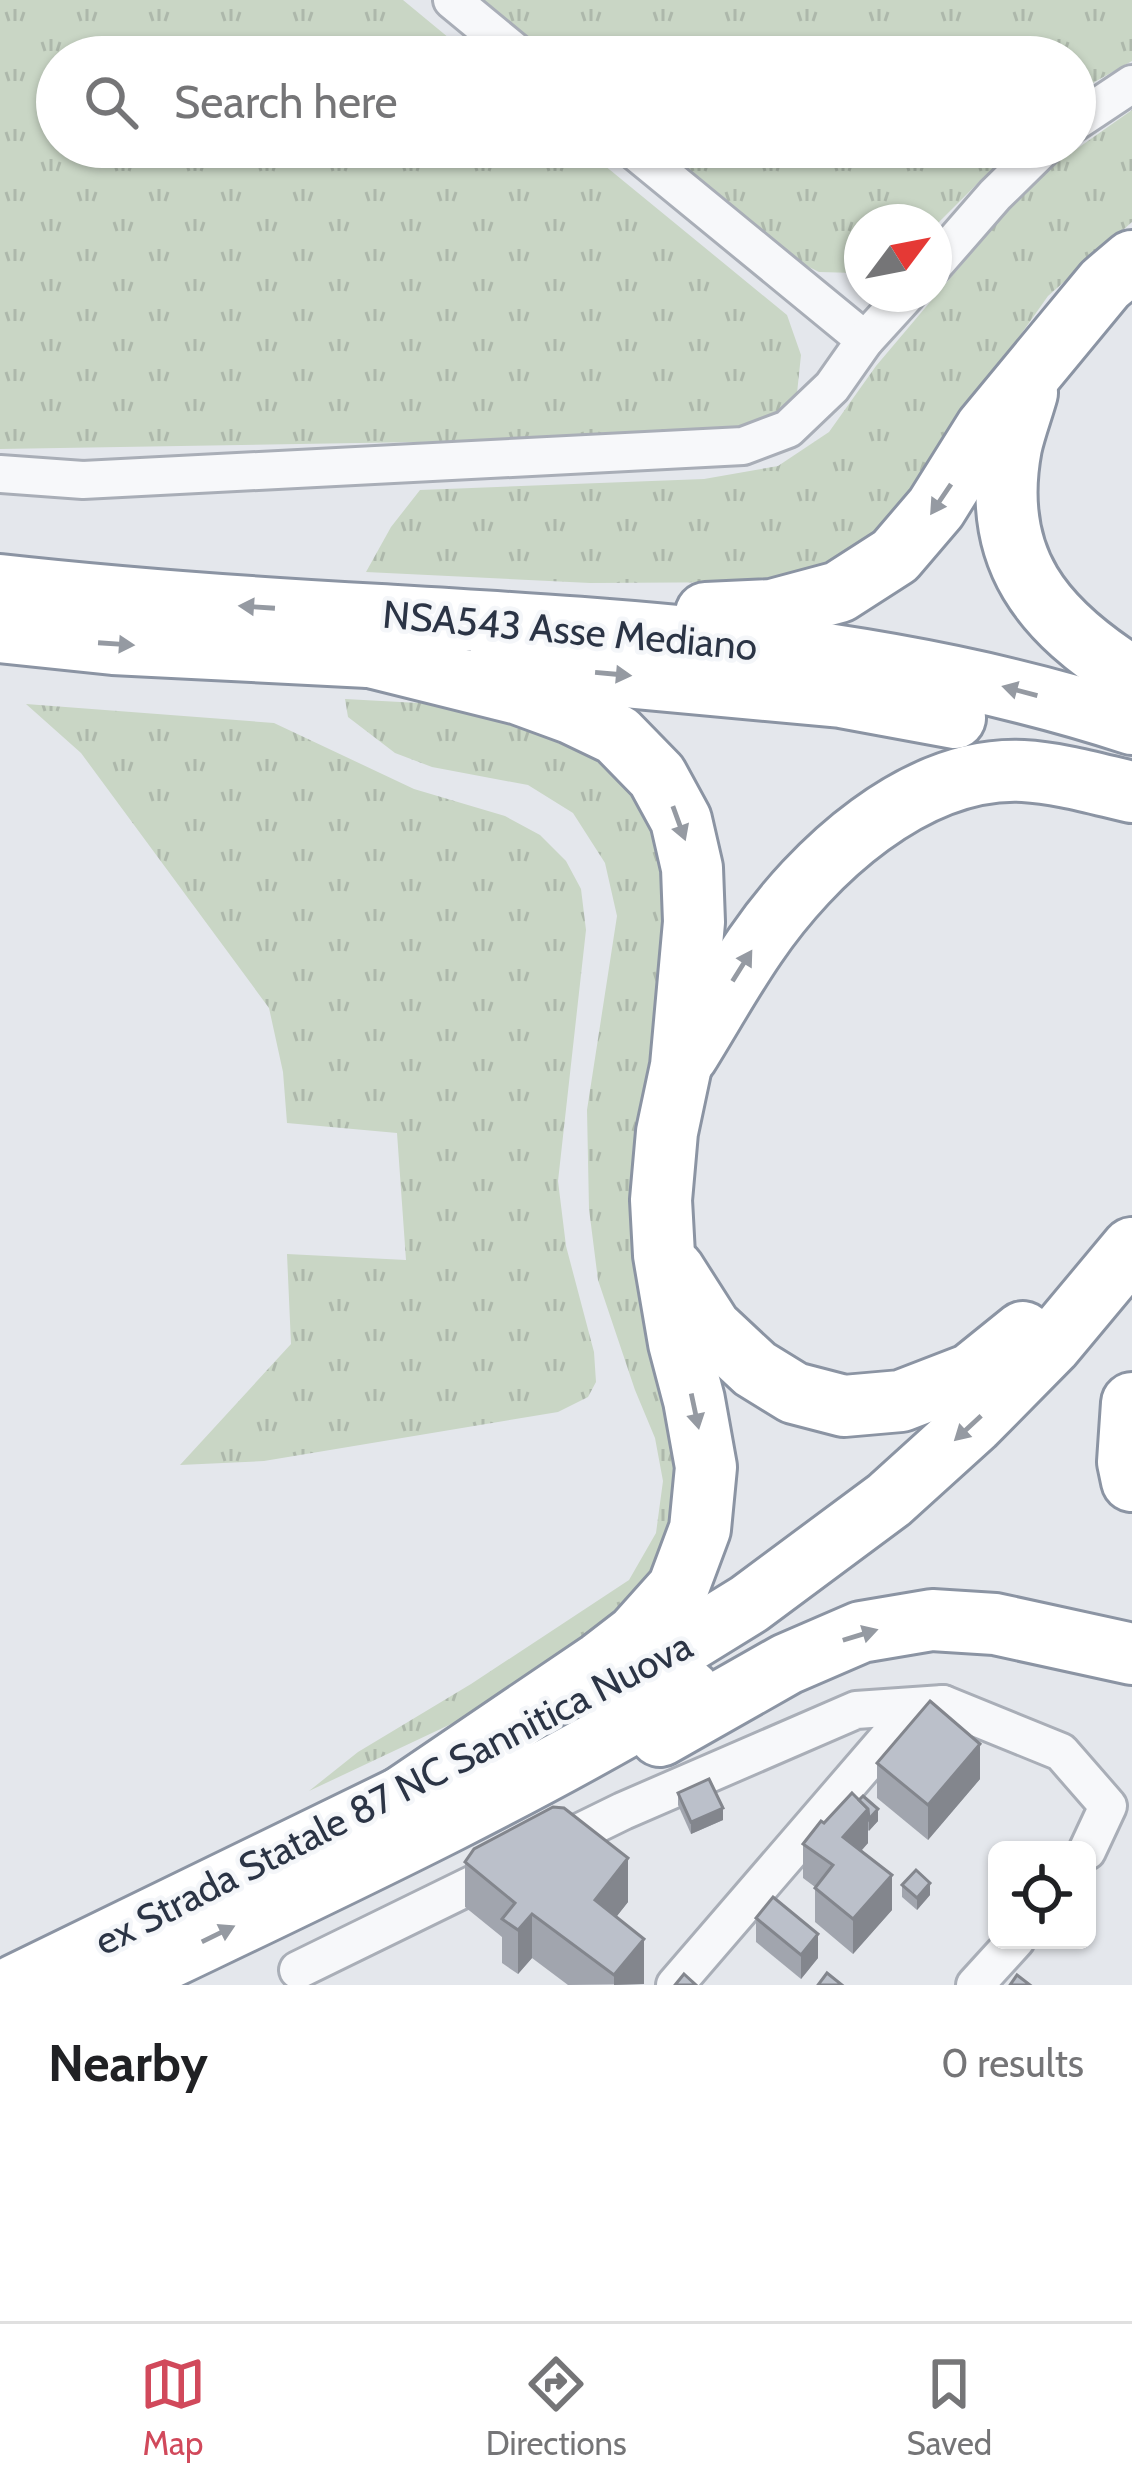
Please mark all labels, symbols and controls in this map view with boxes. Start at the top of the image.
search box [36,36,1096,168]
icon: search [78,69,144,135]
text: Search here [174,75,398,129]
north arrow [844,204,952,312]
one-way arrow [930,482,952,515]
street label: NSA543 Asse Mediano [381,590,759,670]
one-way arrow [237,597,275,616]
one-way arrow [98,634,135,653]
one-way arrow [595,665,632,684]
one-way arrow [1001,681,1038,700]
one-way arrow [671,805,689,841]
one-way arrow [731,949,752,983]
one-way arrow [687,1392,706,1430]
one-way arrow [954,1413,983,1441]
street label: ex Strada Statale 87 NC Sannitica Nuova [86,1621,700,1965]
one-way arrow [842,1625,879,1643]
map controls [988,1841,1096,1949]
button: locate [988,1841,1096,1949]
one-way arrow [201,1924,236,1944]
text: Nearby [48,2032,208,2094]
text: 0 results [941,2039,1084,2087]
tab: Map [140,2351,206,2463]
tab: Directions [486,2351,627,2463]
tab: Saved [906,2351,992,2463]

